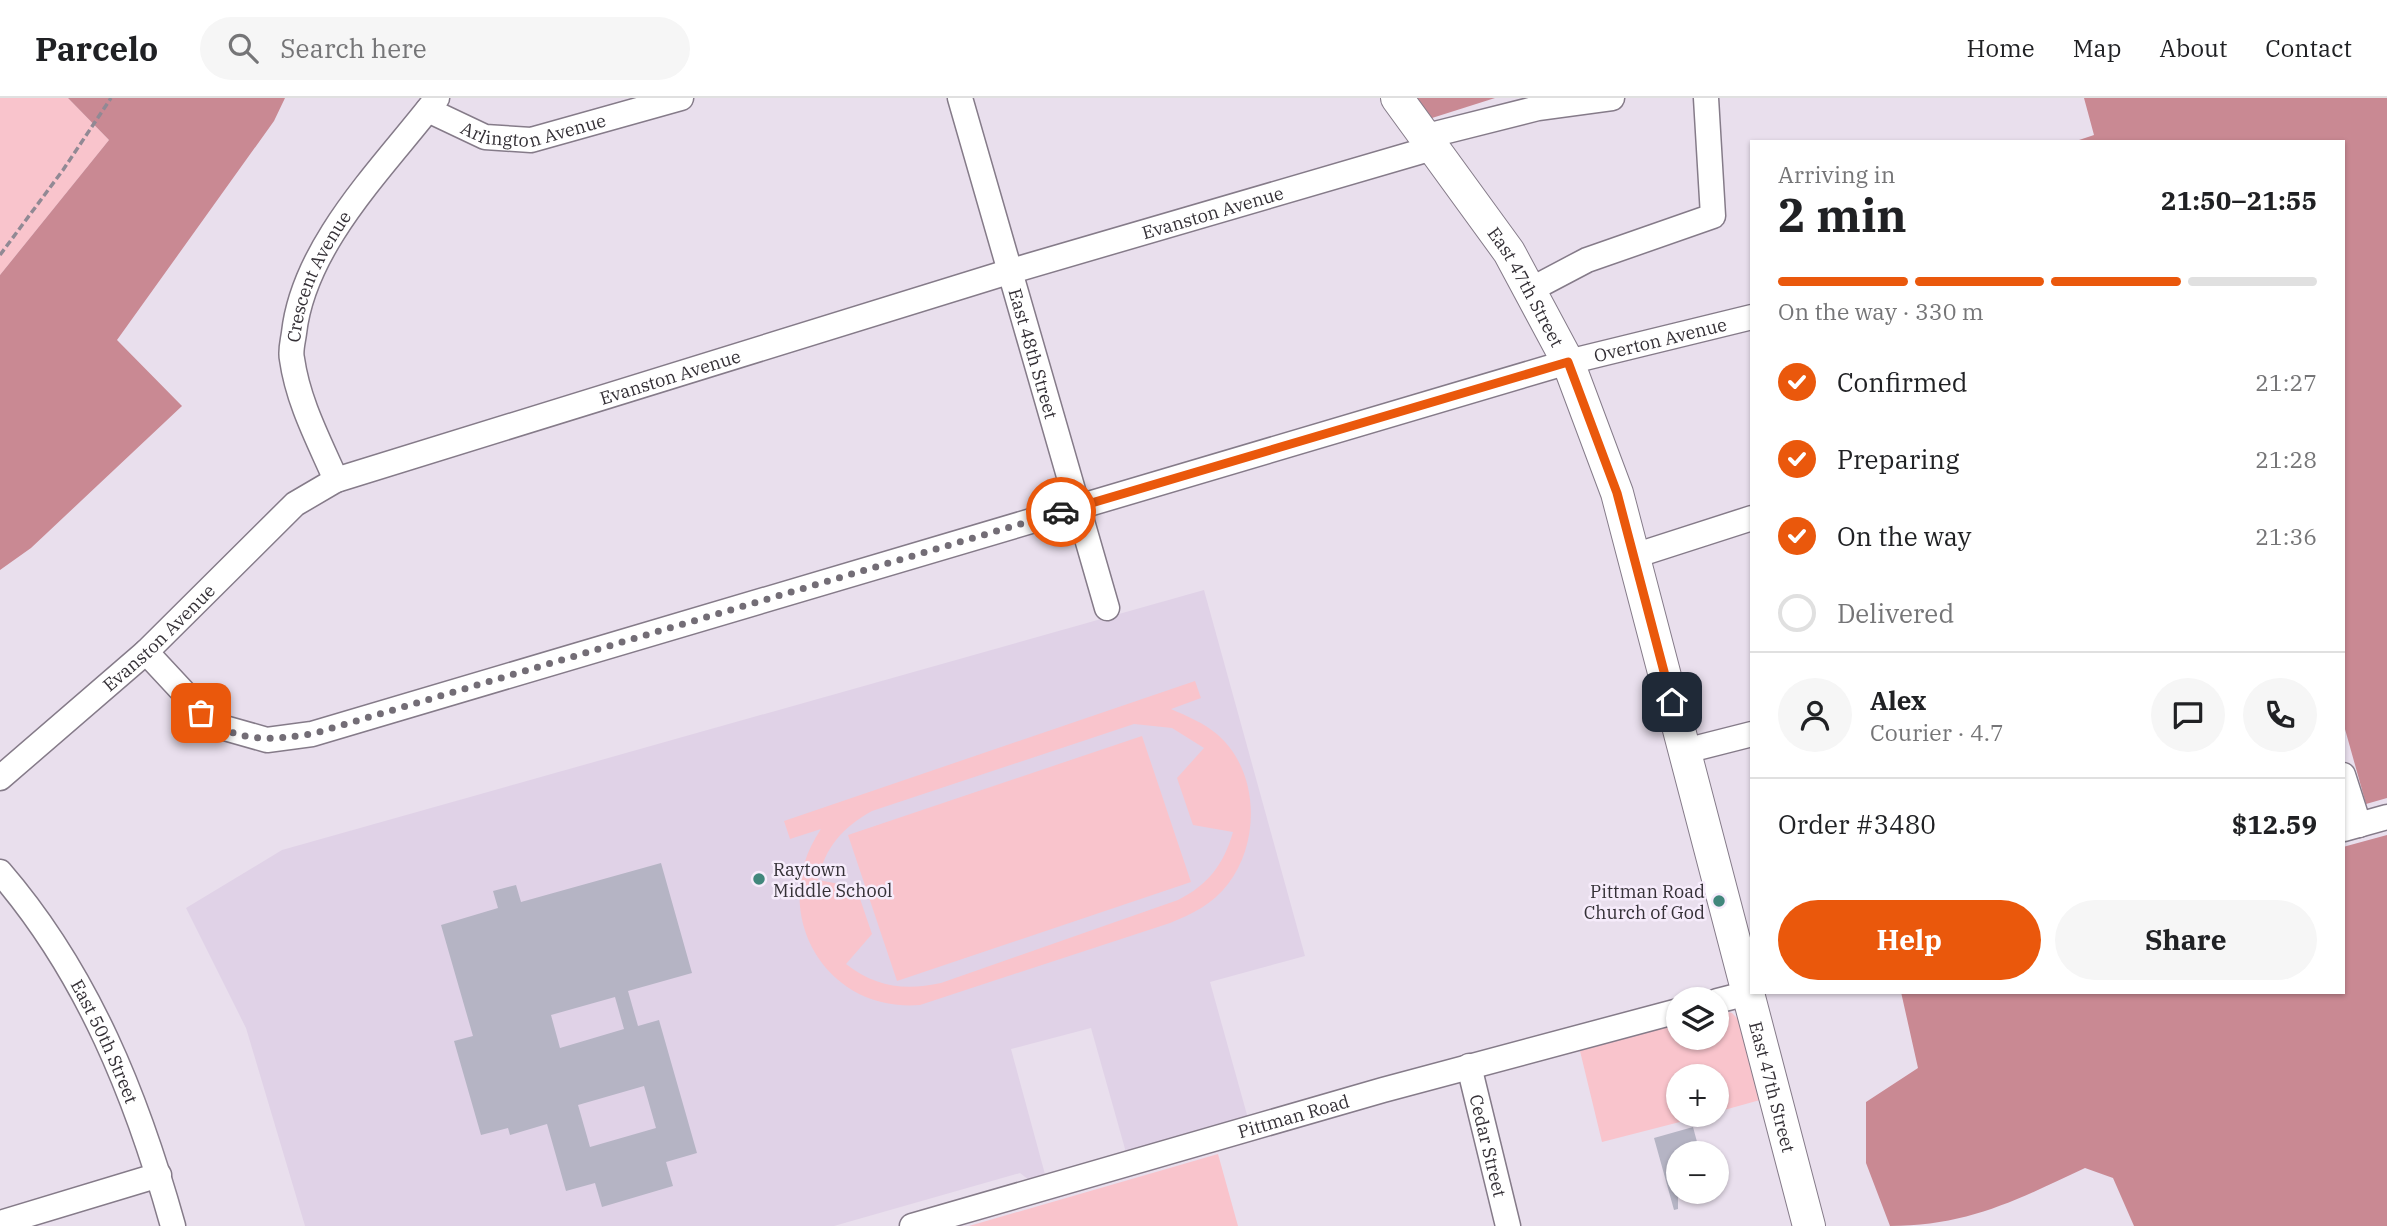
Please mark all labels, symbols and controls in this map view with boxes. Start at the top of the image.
search box [200,17,690,80]
text: Parcelo [35,27,158,70]
icon: search [224,29,262,67]
text: Search here [280,31,427,65]
text: Home [1967,32,2035,64]
text: Map [2073,32,2121,64]
text: About [2159,32,2227,64]
text: Contact [2265,32,2352,64]
street label: Arlington Avenue [457,108,608,152]
text: Arriving in [1778,159,1895,189]
street label: Evanston Avenue [1139,181,1286,244]
text: 21:50–21:55 [2161,183,2317,217]
text: 2 min [1778,185,1907,245]
street label: Crescent Avenue [281,206,356,344]
street label: East 47th Street [1483,222,1569,351]
street label: East 48th Street [1004,286,1063,421]
text: On the way · 330 m [1778,296,1984,326]
street label: Overton Avenue [1591,312,1729,367]
street label: Evanston Avenue [597,344,743,409]
icon: check [1778,363,1816,401]
text: Confirmed [1837,365,1968,399]
text: 21:27 [2255,367,2317,397]
icon: check [1778,440,1816,478]
text: Preparing [1837,442,1959,476]
text: 21:28 [2255,444,2317,474]
courier [1026,477,1096,547]
icon: car [1042,493,1080,531]
icon: check [1778,517,1816,555]
text: On the way [1837,519,1971,553]
text: 21:36 [2255,521,2317,551]
street label: Evanston Avenue [98,579,220,696]
text: Delivered [1837,596,1954,630]
pin [1642,672,1702,732]
button: person [1778,678,1852,752]
button: chat [2151,678,2225,752]
button: phone [2243,678,2317,752]
pin [171,683,231,743]
icon: home [1653,683,1691,721]
text: Alex [1870,683,1926,717]
icon: bag [182,694,220,732]
text: Courier · 4.7 [1870,717,2004,747]
text: Order #3480 [1778,807,1936,841]
text: $12.59 [2232,807,2317,841]
place label: Raytown Middle School [773,858,892,902]
marker: Raytown Middle School [751,871,767,887]
place label: Pittman Road Church of God [1584,880,1705,924]
marker: Pittman Road Church of God [1711,893,1727,909]
button: Help [1778,900,2041,980]
button: Share [2055,900,2317,980]
street label: East 50th Street [66,975,144,1107]
map controls [1666,987,1729,1204]
button: layers [1666,987,1729,1050]
street label: East 47th Street [1744,1019,1801,1155]
button: + [1666,1064,1729,1127]
street label: Pittman Road [1235,1089,1352,1143]
street label: Cedar Street [1465,1092,1512,1199]
button: − [1666,1141,1729,1204]

